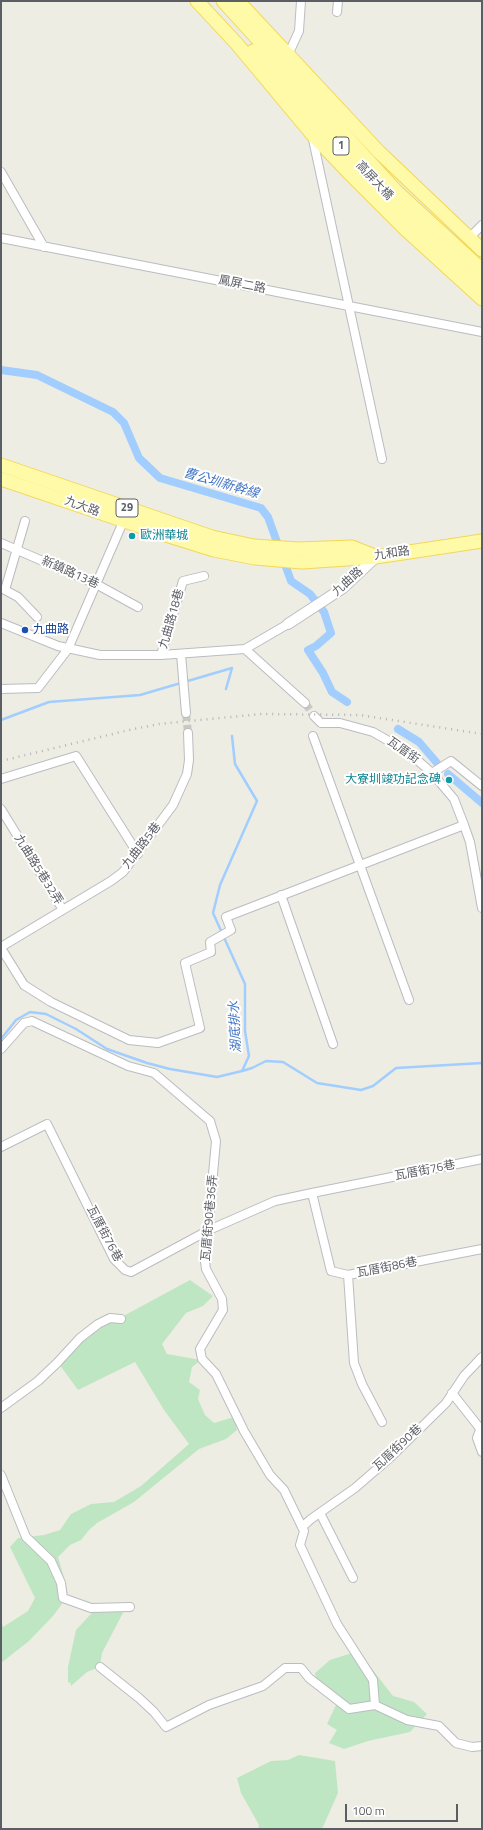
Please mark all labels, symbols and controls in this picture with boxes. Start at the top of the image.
road number: 1 [333,137,349,155]
street label: 高屏大橋 [352,159,396,203]
street label: 鳳屏二路 [217,273,267,297]
water label: 曹公圳新幹線 [181,466,261,502]
street label: 九大路 [63,494,101,520]
road number: 29 [116,499,138,517]
place label: 歐洲華城 [140,529,188,543]
marker: 歐洲華城 [127,531,137,541]
street label: 九和路 [373,544,411,564]
street label: 新鎮路13巷 [39,554,101,592]
street label: 九曲路 [330,565,366,599]
street label: 九曲路18巷 [157,587,187,651]
place label: 九曲路 [33,623,69,637]
marker: 九曲路 [20,625,30,635]
street label: 瓦厝街 [384,735,422,767]
place label: 大寮圳竣功記念碑 [345,773,441,787]
marker: 大寮圳竣功記念碑 [444,775,454,785]
street label: 九曲路5巷 [119,820,165,872]
street label: 九曲路5巷32弄 [11,832,65,908]
water label: 湖底排水 [227,1001,245,1053]
street label: 瓦厝街76巷 [393,1158,457,1184]
street label: 瓦厝街90巷36弄 [199,1174,221,1262]
street label: 瓦厝街76巷 [83,1203,125,1265]
street label: 瓦厝街86巷 [355,1255,419,1281]
street label: 瓦厝街90巷 [371,1422,425,1474]
scale bar [347,1796,460,1822]
text: 100 m [352,1801,385,1820]

